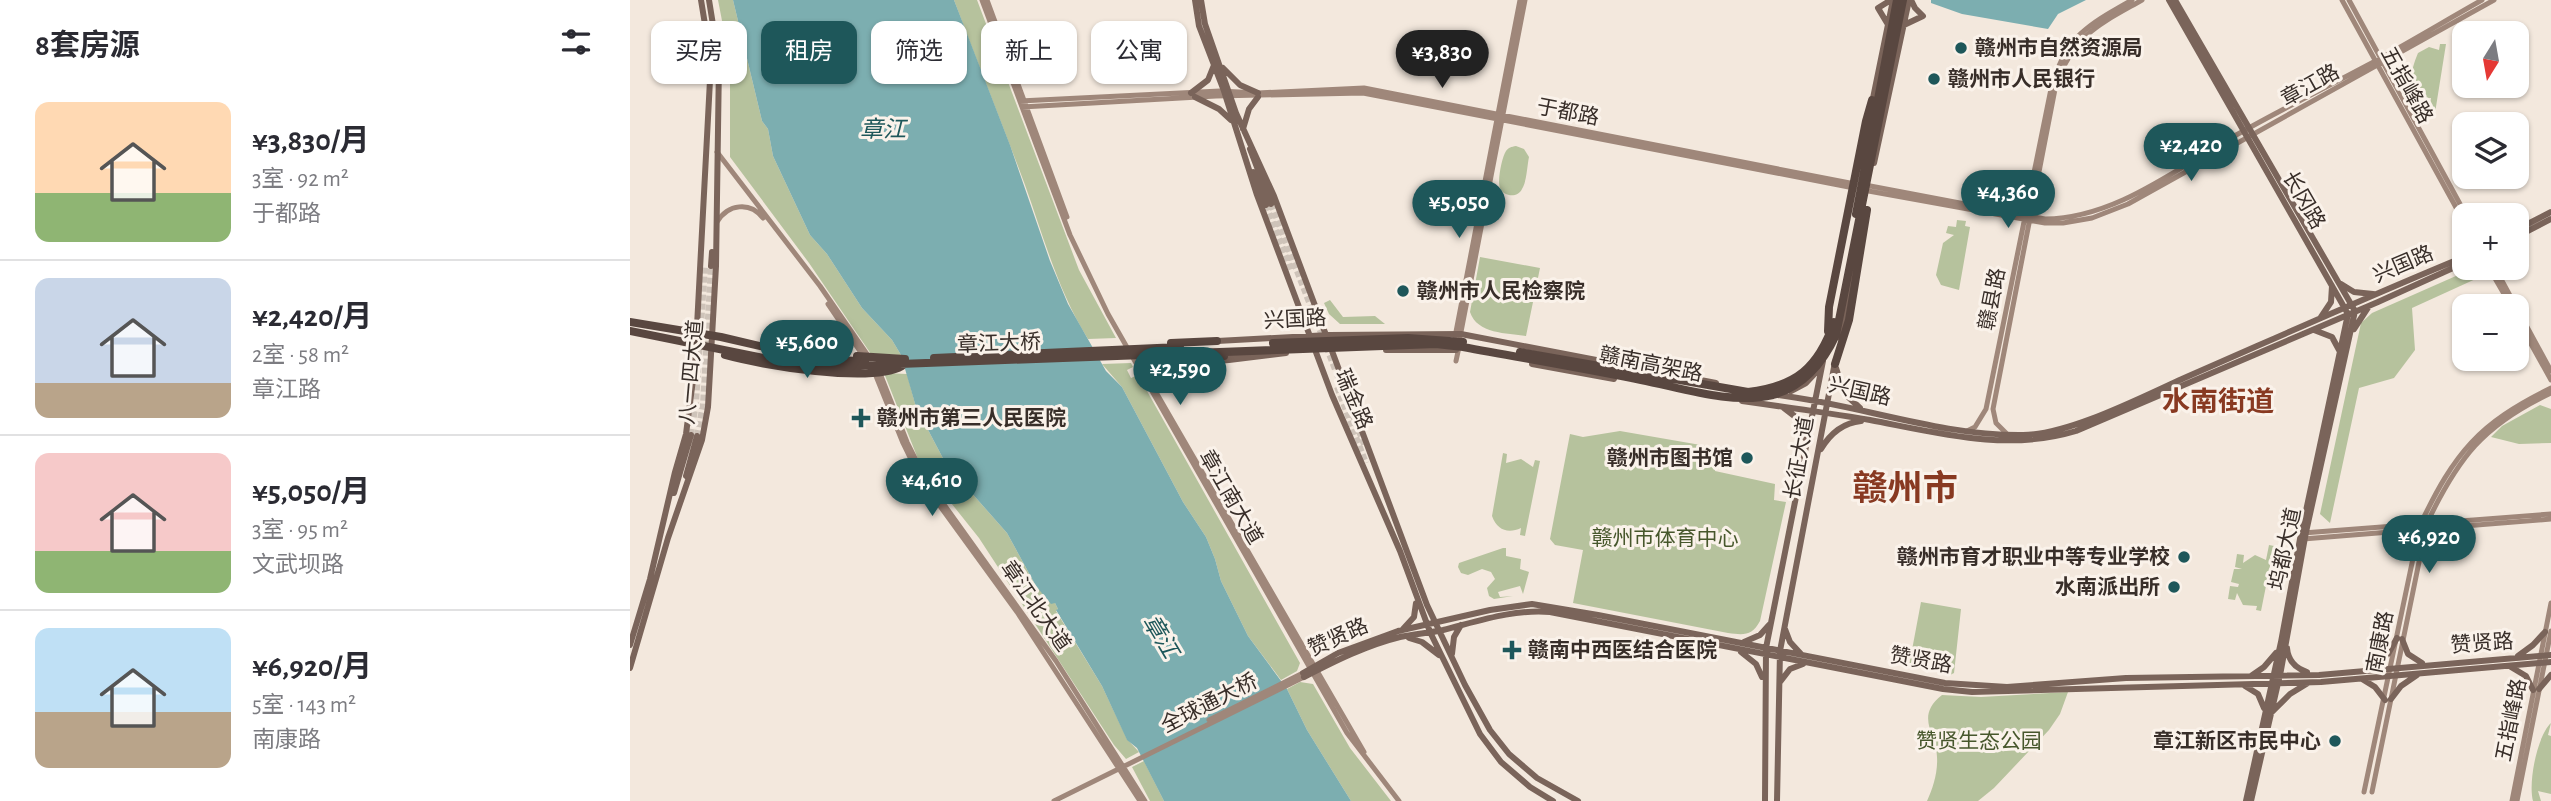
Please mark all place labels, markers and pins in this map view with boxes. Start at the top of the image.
pin: ¥3,830 [1385,31,1499,90]
place label: 赣州市自然资源局 [1975,36,2143,59]
marker: 赣州市自然资源局 [1953,40,1969,56]
place label: 赣州市人民银行 [1948,68,2095,90]
marker: 赣州市人民银行 [1926,71,1942,87]
pin: ¥2,420 [2134,124,2248,183]
pin: ¥4,360 [1951,170,2065,230]
pin: ¥5,050 [1402,180,1516,240]
place label: 赣州市人民检察院 [1417,279,1585,302]
marker: 赣州市人民检察院 [1395,283,1411,299]
pin: ¥5,600 [750,320,864,380]
pin: ¥2,590 [1123,348,1237,407]
place label: 赣州市第三人民医院 [877,407,1066,429]
marker: 赣州市第三人民医院 [851,408,871,428]
place label: 赣州市图书馆 [1607,447,1733,469]
marker: 赣州市图书馆 [1739,450,1755,466]
pin: ¥4,610 [875,458,989,518]
pin: ¥6,920 [2372,516,2486,575]
place label: 赣州市育才职业中等专业学校 [1897,545,2170,568]
marker: 赣州市育才职业中等专业学校 [2176,549,2192,565]
place label: 水南派出所 [2055,576,2160,598]
marker: 水南派出所 [2166,579,2182,595]
place label: 赣南中西医结合医院 [1528,639,1717,661]
marker: 赣南中西医结合医院 [1502,640,1522,660]
place label: 章江新区市民中心 [2153,729,2321,752]
marker: 章江新区市民中心 [2327,733,2343,749]

